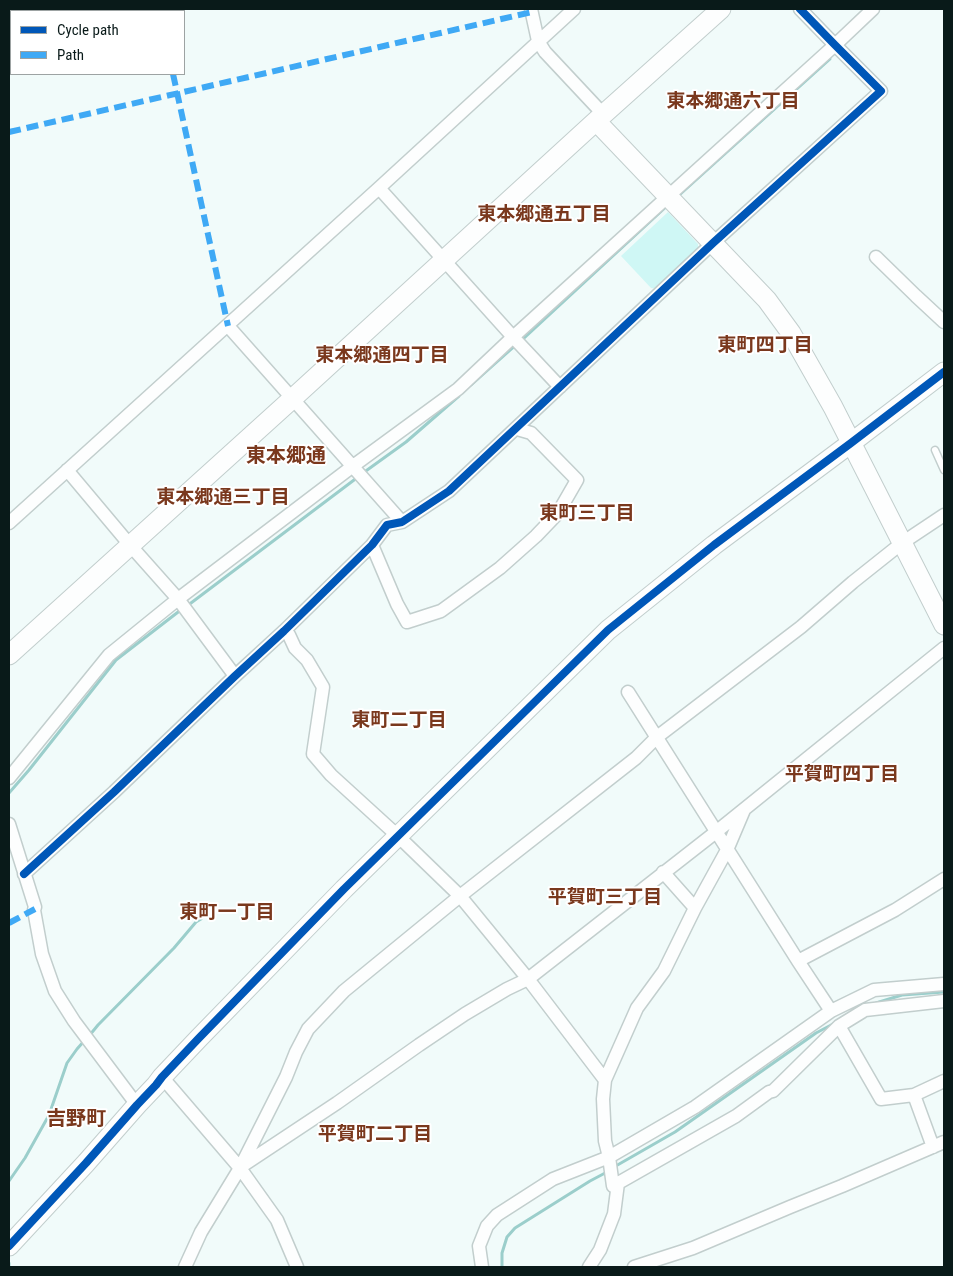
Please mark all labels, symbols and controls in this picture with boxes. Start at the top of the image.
legend [10,10,185,75]
text: Cycle path [57,21,119,39]
text: Path [57,46,84,64]
district label: 東本郷通六丁目 [667,91,799,113]
district label: 東本郷通五丁目 [478,204,610,226]
district label: 東町四丁目 [718,335,812,357]
district label: 東本郷通四丁目 [316,345,448,367]
district label: 東本郷通 [246,445,326,469]
district label: 東本郷通三丁目 [157,487,289,509]
district label: 東町三丁目 [540,503,634,525]
district label: 東町二丁目 [352,710,446,732]
district label: 平賀町四丁目 [785,764,899,786]
district label: 平賀町三丁目 [548,887,662,909]
district label: 東町一丁目 [180,902,274,924]
district label: 吉野町 [46,1108,106,1132]
district label: 平賀町二丁目 [318,1124,432,1146]

